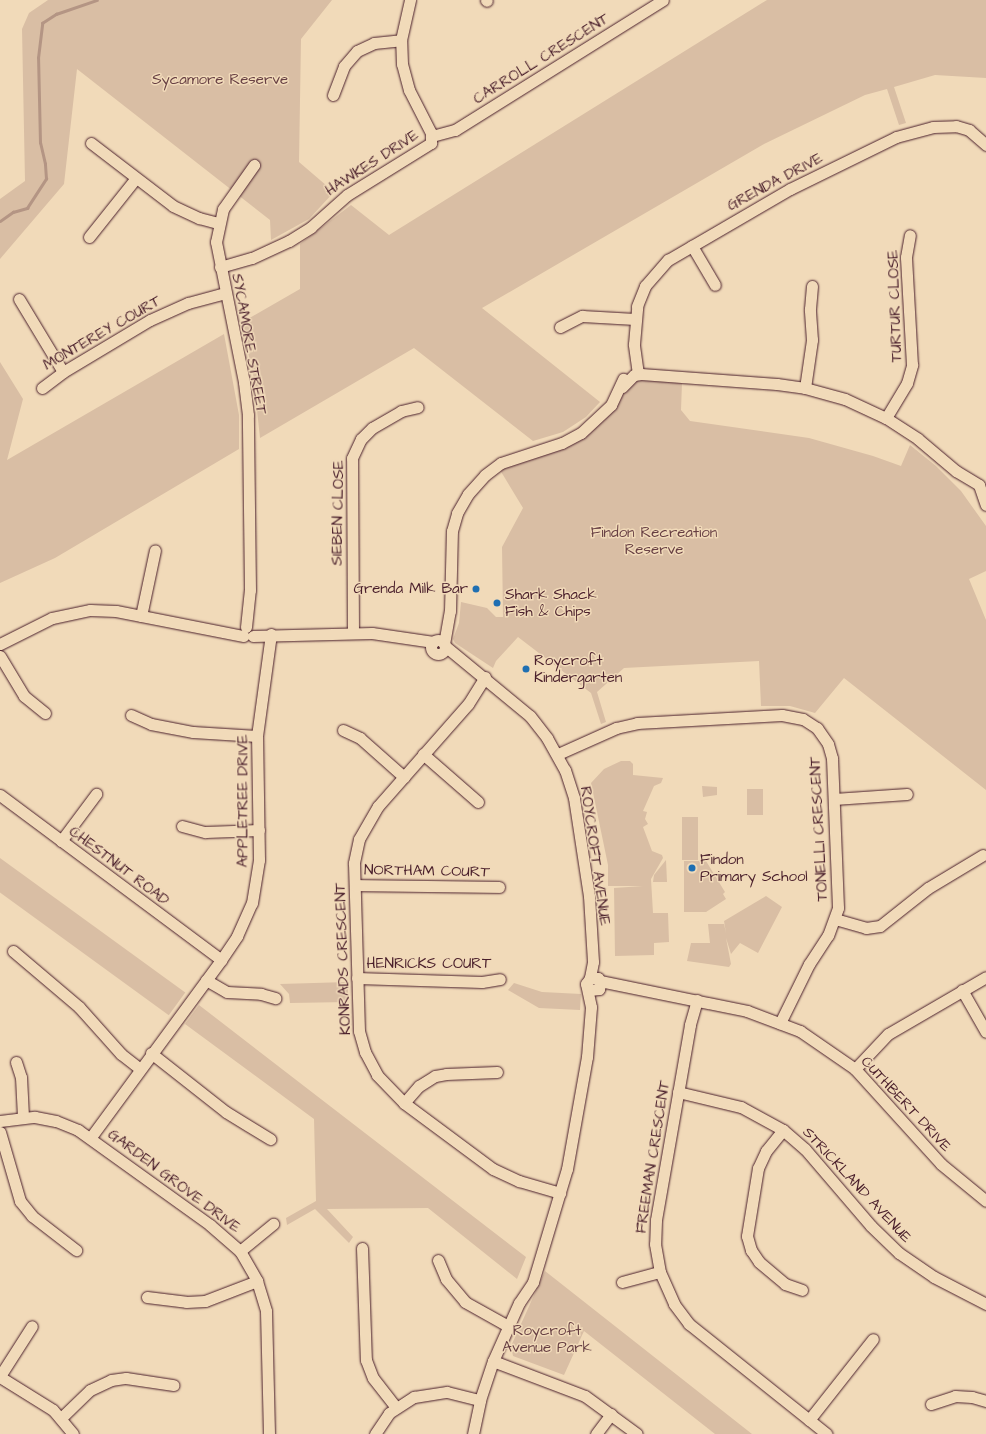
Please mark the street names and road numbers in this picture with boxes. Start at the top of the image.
street label: CARROLL CRESCENT [470,10,612,108]
street label: HAWKES DRIVE [322,126,422,200]
street label: GRENDA DRIVE [724,149,826,215]
street label: TURTUR CLOSE [884,249,906,363]
street label: SYCAMORE STREET [228,272,270,416]
street label: MONTEREY COURT [40,292,164,374]
street label: SIEBEN CLOSE [328,460,348,566]
street label: APPLETREE DRIVE [234,735,252,867]
street label: TONELLI CRESCENT [806,756,832,902]
street label: ROYCROFT AVENUE [576,785,614,927]
street label: CHESTNUT ROAD [65,822,173,910]
street label: NORTHAM COURT [364,861,490,881]
street label: KONRADS CRESCENT [331,883,355,1035]
street label: HENRICKS COURT [367,955,491,973]
street label: CUTHBERT DRIVE [857,1053,955,1155]
street label: FREEMAN CRESCENT [632,1079,674,1235]
street label: STRICKLAND AVENUE [799,1124,915,1246]
street label: GARDEN GROVE DRIVE [104,1125,244,1237]

